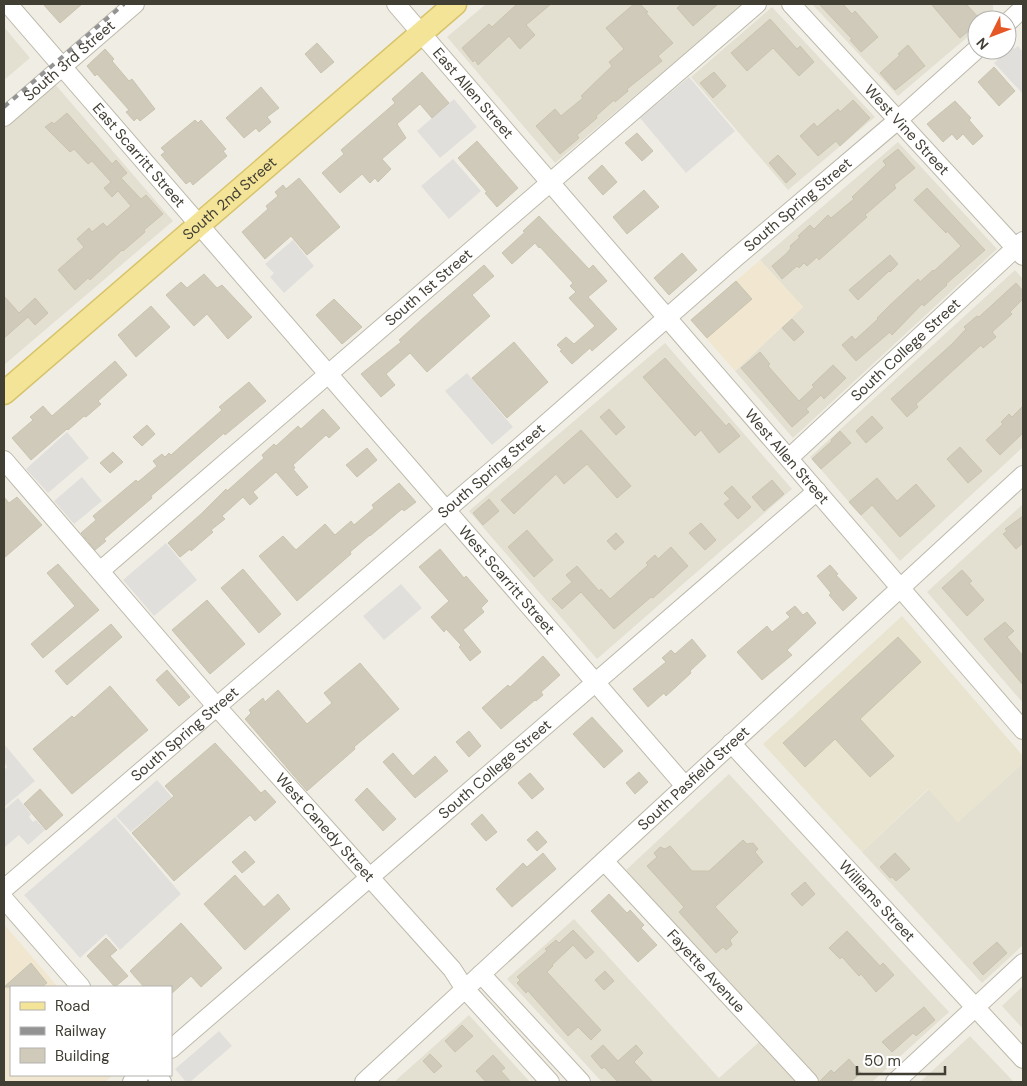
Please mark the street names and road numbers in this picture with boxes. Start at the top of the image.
street label: South 3rd Street [19,16,119,106]
street label: East Allen Street [428,44,518,143]
street label: West Vine Street [860,80,954,180]
street label: East Scarritt Street [88,99,190,212]
street label: South 2nd Street [178,152,281,244]
street label: South Spring Street [740,153,856,256]
street label: South 1st Street [381,244,476,331]
street label: South College Street [846,294,965,406]
street label: West Allen Street [740,405,834,509]
street label: South Spring Street [433,419,549,523]
street label: West Scarritt Street [454,521,560,639]
street label: South Spring Street [127,682,243,786]
street label: South College Street [434,715,556,823]
street label: South Pasfield Street [633,722,754,835]
street label: West Canedy Street [271,769,379,886]
street label: Williams Street [834,856,920,946]
street label: Fayette Avenue [662,925,750,1017]

